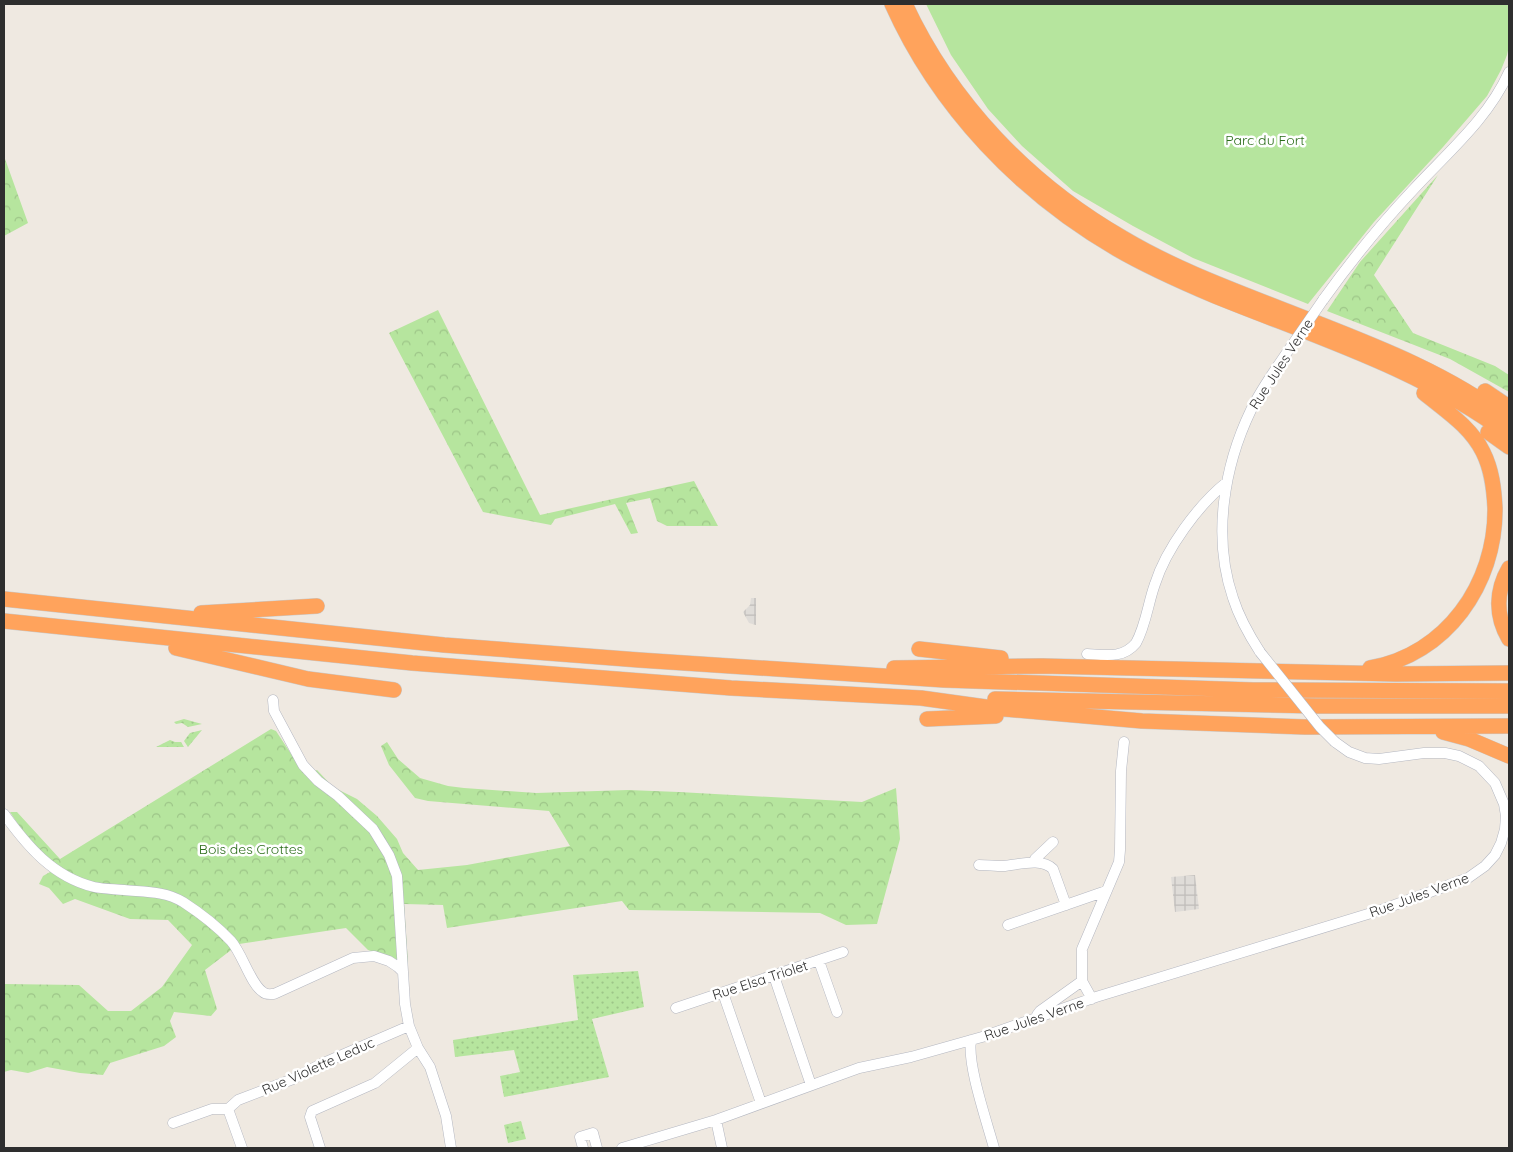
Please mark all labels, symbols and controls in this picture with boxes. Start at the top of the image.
park label: Parc du Fort [1225,131,1305,149]
street label: Rue Jules Verne [1245,315,1317,413]
park label: Bois des Crottes [199,840,303,858]
street label: Rue Jules Verne [1367,869,1471,921]
street label: Rue Elsa Triolet [710,956,810,1004]
street label: Rue Jules Verne [982,993,1086,1045]
street label: Rue Violette Leduc [259,1033,377,1099]

